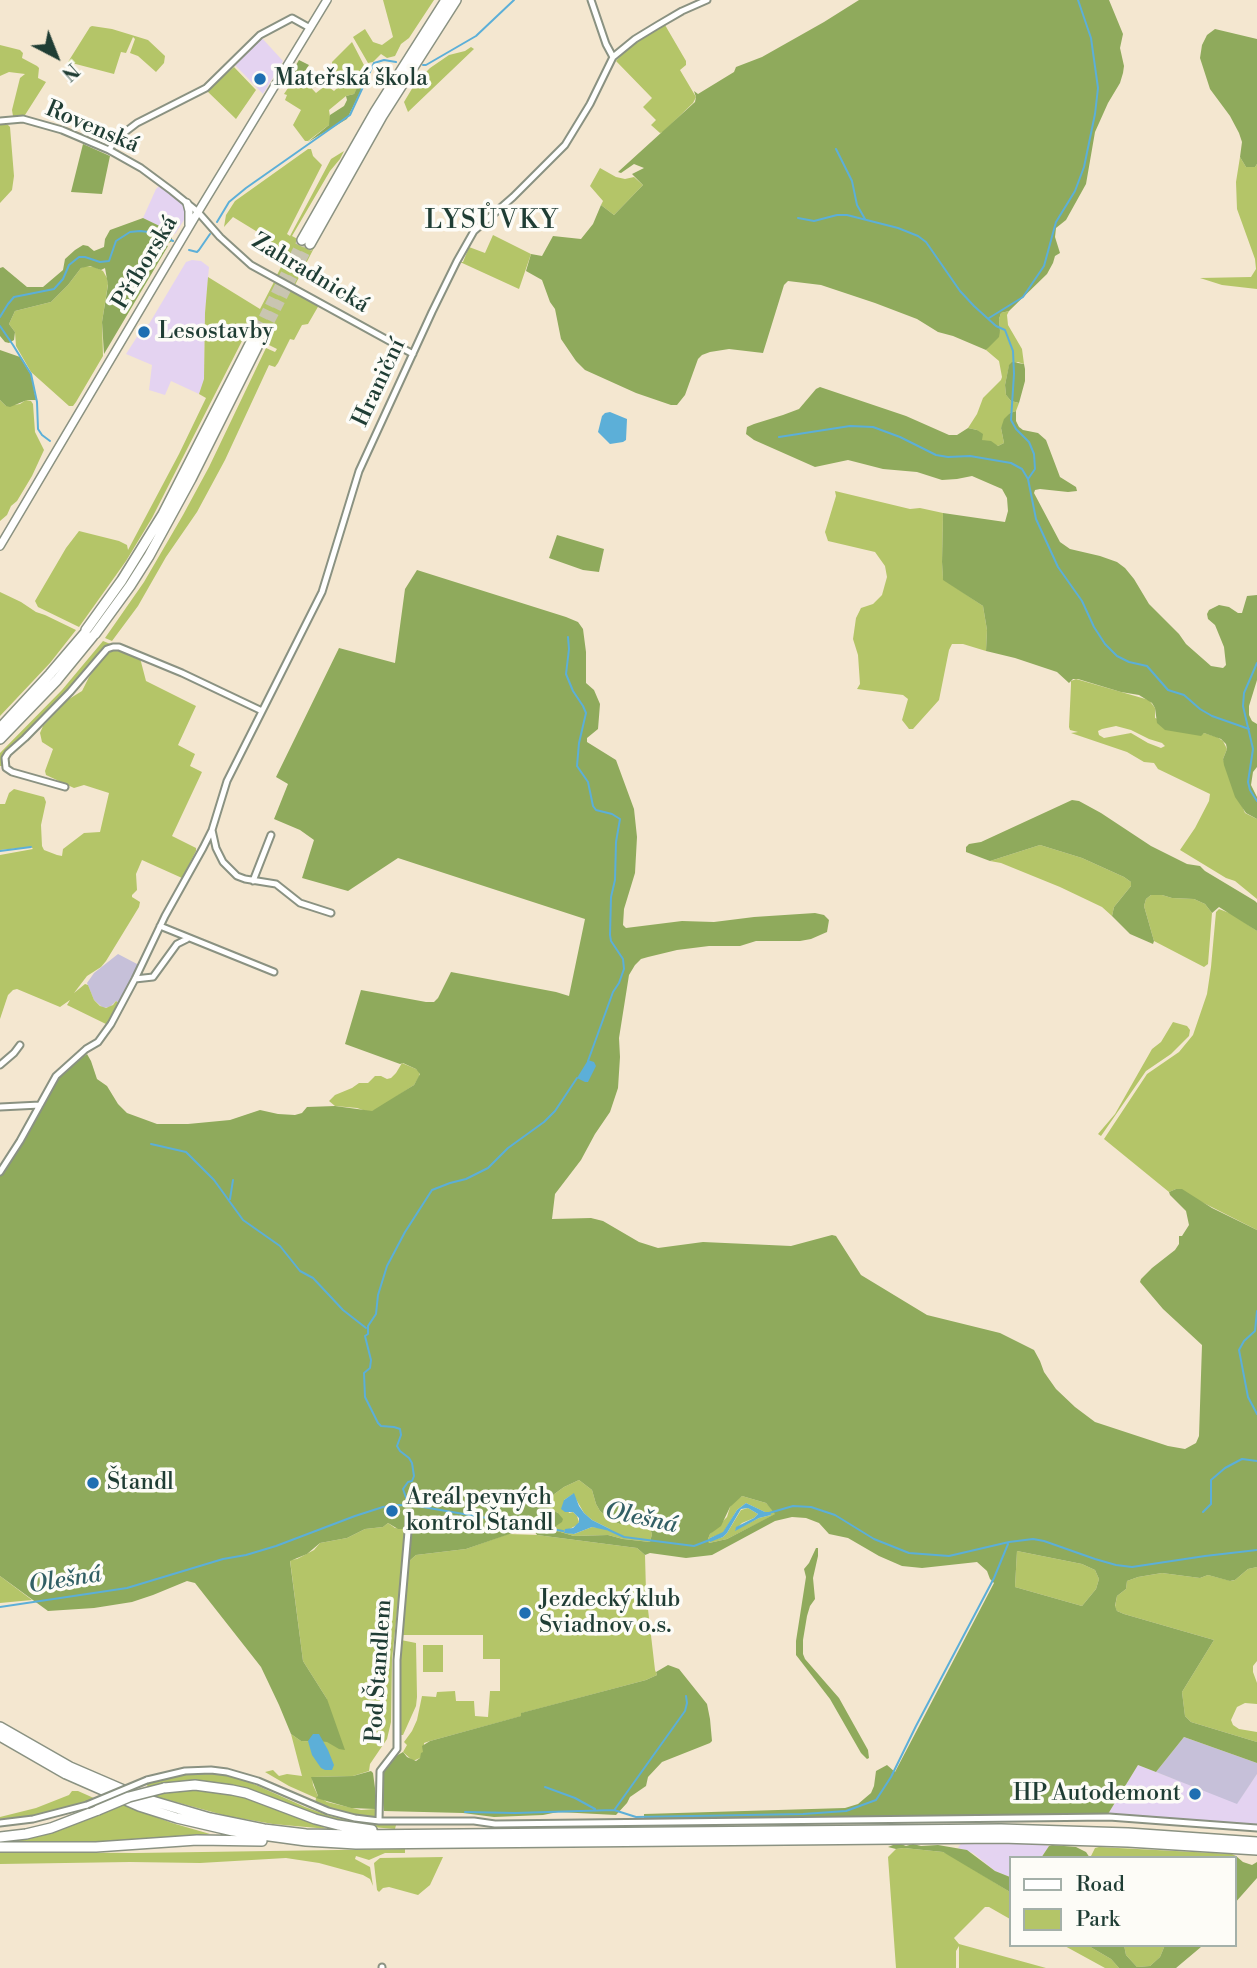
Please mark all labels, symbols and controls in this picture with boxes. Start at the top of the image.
north arrow [21,21,91,91]
text: N [56,58,84,86]
place label: Mateřská škola [274,65,428,93]
marker: Mateřská škola [252,71,268,87]
street label: Rovenská [41,96,143,160]
district label: LYSŮVKY [426,206,558,238]
street label: Příborská [107,211,185,315]
street label: Zahradnická [246,228,374,320]
place label: Lesostavby [158,318,274,346]
marker: Lesostavby [136,324,152,340]
street label: Hraniční [348,335,412,431]
place label: Štandl [107,1469,174,1497]
marker: Štandl [85,1475,101,1491]
place label: Areál pevných kontrol Štandl [406,1484,554,1538]
water label: Olešná [602,1497,680,1541]
marker: Areál pevných kontrol Štandl [384,1503,400,1519]
water label: Olešná [27,1561,103,1601]
place label: Jezdecký klub Sviadnov o.s. [539,1586,680,1640]
street label: Pod Štandlem [361,1598,399,1744]
marker: Jezdecký klub Sviadnov o.s. [517,1605,533,1621]
place label: HP Autodemont [1013,1780,1181,1808]
marker: HP Autodemont [1187,1786,1203,1802]
legend [1009,1856,1236,1947]
text: Road [1076,1872,1125,1898]
text: Park [1076,1907,1120,1933]

